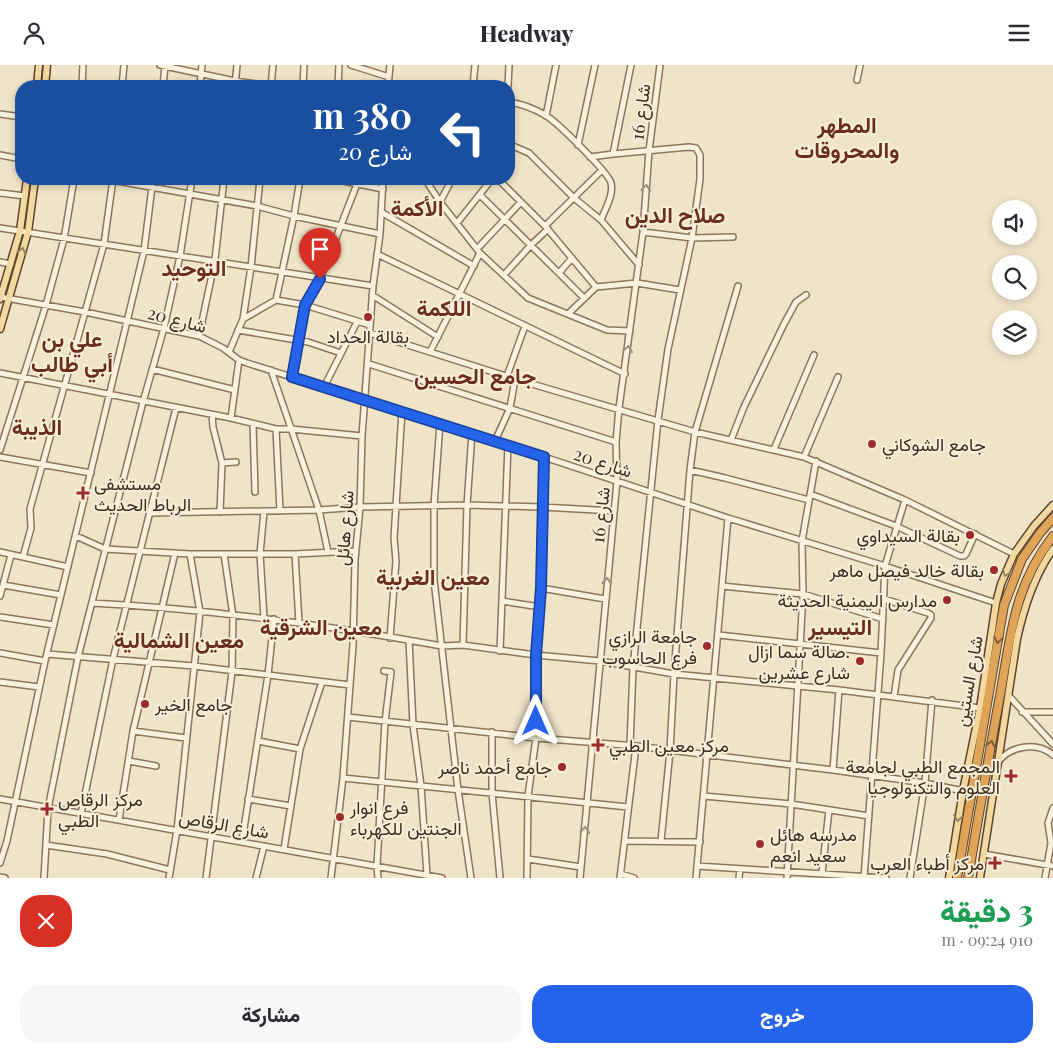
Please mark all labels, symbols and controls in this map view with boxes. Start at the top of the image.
text: Headway [480,18,573,48]
icon: person [20,19,48,47]
icon: menu [1005,19,1033,47]
street label: شارع 16 [625,82,656,142]
text: 380 m [313,91,412,138]
icon: left [430,100,495,165]
district label: المطهر والمحروقات [795,109,899,164]
text: شارع 20 [339,136,412,166]
one-way arrow [641,184,652,192]
district label: الأكمة [391,192,444,222]
district label: صلاح الدين [625,199,725,230]
map controls [992,200,1037,355]
button: sound [992,200,1037,245]
pin [299,228,341,279]
icon: arrive [306,235,334,263]
one-way arrow [17,248,27,256]
district label: التوحيد [161,252,227,282]
button: search [992,255,1037,300]
district label: اللكمة [417,292,471,322]
street label: شارع 20 [145,300,209,339]
button: layers [992,310,1037,355]
marker: بقالة الحداد [362,311,374,323]
district label: علي بن أبي طالب [31,323,113,383]
place label: بقالة الحداد [327,324,409,348]
one-way arrow [622,345,633,353]
district label: جامع الحسين [414,360,536,391]
district label: الذيبة [12,411,62,441]
place label: جامع الشوكاني [882,432,986,460]
marker: جامع الشوكاني [866,438,878,450]
street label: شارع 20 [570,441,635,484]
place label: مستشفى الرباط الحديث [94,471,191,516]
marker: مستشفى الرباط الحديث [76,486,90,500]
street label: شارع 16 [585,486,616,545]
street label: شارع هائل [329,490,360,567]
place label: بقالة السيداوي [856,523,960,551]
marker: بقالة السيداوي [964,529,976,541]
place label: بقالة خالد فيصل ماهر [828,558,984,582]
district label: معين الغربية [376,561,490,591]
marker: بقالة خالد فيصل ماهر [988,564,1000,576]
one-way arrow [1001,568,1012,577]
one-way arrow [601,576,612,584]
place label: مدارس اليمنية الحديثة [778,588,937,612]
marker: مدارس اليمنية الحديثة [941,594,953,606]
district label: معين الشرقية [260,611,382,641]
district label: التيسير [807,611,872,641]
district label: معين الشمالية [114,624,244,654]
place label: جامعة الرازي فرع الحاسوب [602,624,697,670]
street label: شارع الستين [948,634,989,728]
one-way arrow [993,636,1003,644]
place label: صالة سما ازال. شارع عشرين [748,639,850,685]
marker: جامعة الرازي فرع الحاسوب [701,640,713,652]
marker: صالة سما ازال. شارع عشرين [854,655,866,667]
place label: جامع الخير [154,692,232,717]
position arrow [509,694,561,746]
marker: جامع الخير [139,698,151,710]
place label: مركز معين الطبي [609,733,729,761]
marker: مركز معين الطبي [591,738,605,752]
one-way arrow [985,739,996,748]
place label: المجمع الطبي لجامعة العلوم والتكنولوجيا [845,754,1000,800]
place label: جامع أحمد ناصر [437,755,552,780]
marker: جامع أحمد ناصر [556,761,568,773]
marker: المجمع الطبي لجامعة العلوم والتكنولوجيا [1004,769,1018,783]
place label: مركز الرقاص الطبي [58,787,143,836]
place label: فرع انوار الجنتين للكهرباء [349,795,462,840]
marker: مركز الرقاص الطبي [40,802,54,816]
street label: شارع الرقاص [177,804,271,845]
marker: فرع انوار الجنتين للكهرباء [334,811,346,823]
one-way arrow [954,814,964,823]
place label: مدرسه هائل سعيد انعم [770,822,857,868]
one-way arrow [579,825,590,833]
marker: مدرسه هائل سعيد انعم [754,838,766,850]
place label: مركز أطباء العرب [870,851,984,875]
marker: مركز أطباء العرب [988,856,1002,870]
text: 3 دقيقة [940,890,1033,930]
button: close [20,895,72,947]
text: 910 m · 09:24 [941,929,1033,950]
button: مشاركة [20,985,522,1043]
button: خروج [532,985,1033,1043]

